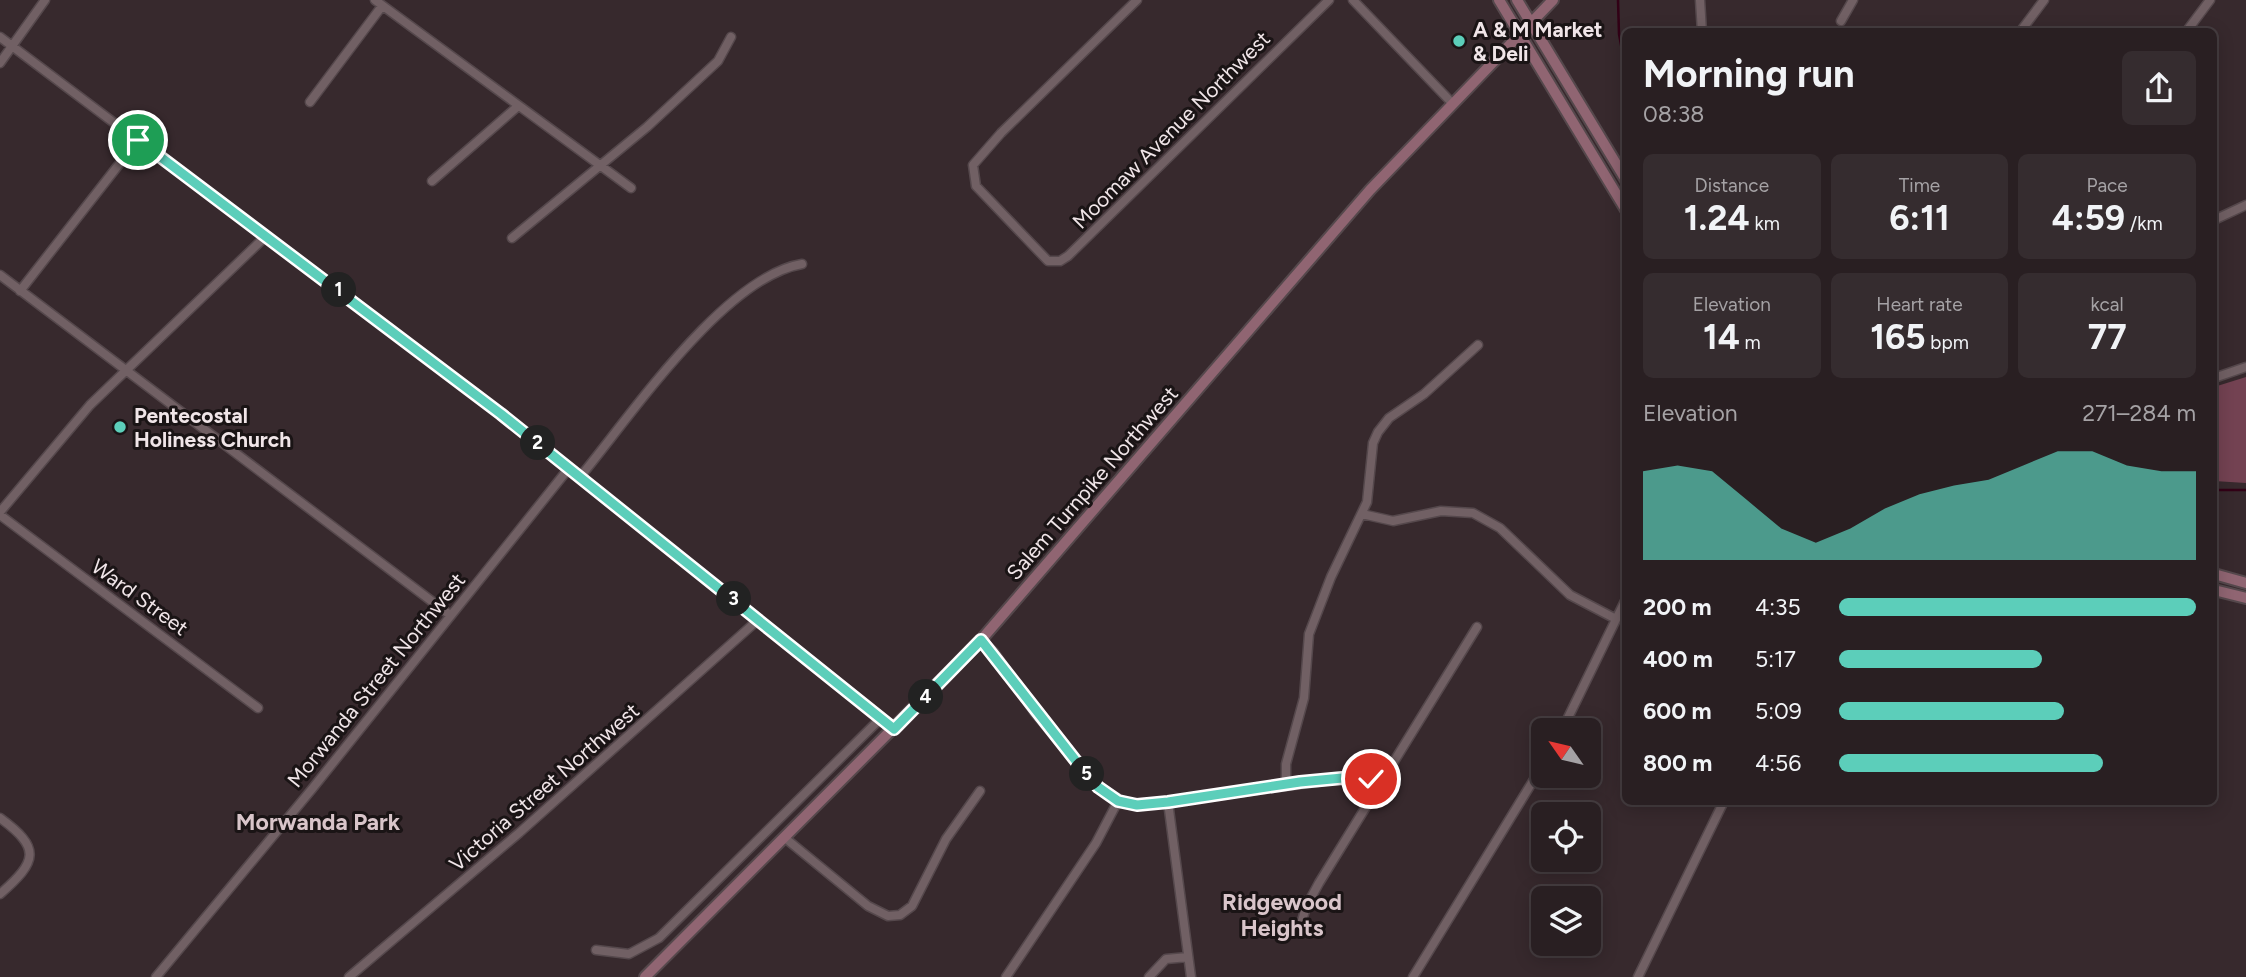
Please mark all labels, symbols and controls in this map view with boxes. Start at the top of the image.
place label: A & M Market & Deli [1473,17,1603,66]
street label: Moomaw Avenue Northwest [1067,26,1275,234]
marker: A & M Market & Deli [1451,33,1467,49]
text: Morning run [1643,51,1855,97]
button: share [2122,51,2196,125]
text: 08:38 [1643,100,1704,128]
pin [108,110,168,170]
icon: arrive [119,121,157,159]
text: Distance [1695,174,1769,197]
text: Time [1899,174,1940,197]
text: Pace [2087,174,2128,197]
text: 1.24 [1684,197,1750,239]
text: 6:11 [1889,197,1950,239]
text: 4:59 [2052,197,2125,239]
text: km [1750,212,1780,235]
text: /km [2125,212,2163,235]
pin: 1 [322,272,356,308]
text: 1 [334,278,343,301]
text: Elevation [1693,293,1771,316]
text: Heart rate [1876,293,1963,316]
text: kcal [2091,293,2124,316]
text: 14 [1703,316,1740,358]
text: 165 [1870,316,1926,358]
text: 77 [2088,316,2127,358]
text: m [1740,331,1761,354]
text: bpm [1926,331,1969,354]
street label: Salem Turnpike Northwest [1001,381,1183,585]
text: Elevation [1643,399,1738,427]
text: 271–284 m [2082,399,2196,427]
place label: Pentecostal Holiness Church [134,403,291,452]
marker: Pentecostal Holiness Church [112,419,128,435]
pin: 2 [520,426,556,460]
text: 2 [532,431,543,454]
street label: Ward Street [87,554,193,640]
street label: Morwanda Street Northwest [282,568,470,792]
pin: 3 [716,582,752,616]
text: 3 [728,587,739,610]
text: 200 m [1643,593,1712,621]
text: 4:35 [1755,593,1801,621]
text: 400 m [1643,645,1713,673]
text: 5:17 [1755,645,1796,673]
pin: 4 [908,680,944,714]
text: 4 [919,685,932,708]
text: 600 m [1643,697,1712,725]
text: 5:09 [1755,697,1802,725]
street label: Victoria Street Northwest [444,698,644,876]
north arrow [1531,718,1601,788]
map controls [1531,718,1601,956]
pin [1341,749,1401,809]
text: 800 m [1643,749,1712,777]
text: 4:56 [1755,749,1801,777]
pin: 5 [1070,756,1104,792]
icon: check [1352,760,1390,798]
text: 5 [1081,762,1092,785]
button: locate [1531,802,1601,872]
district label: Morwanda Park [236,808,401,836]
button: layers [1531,886,1601,956]
district label: Ridgewood Heights [1222,888,1342,942]

